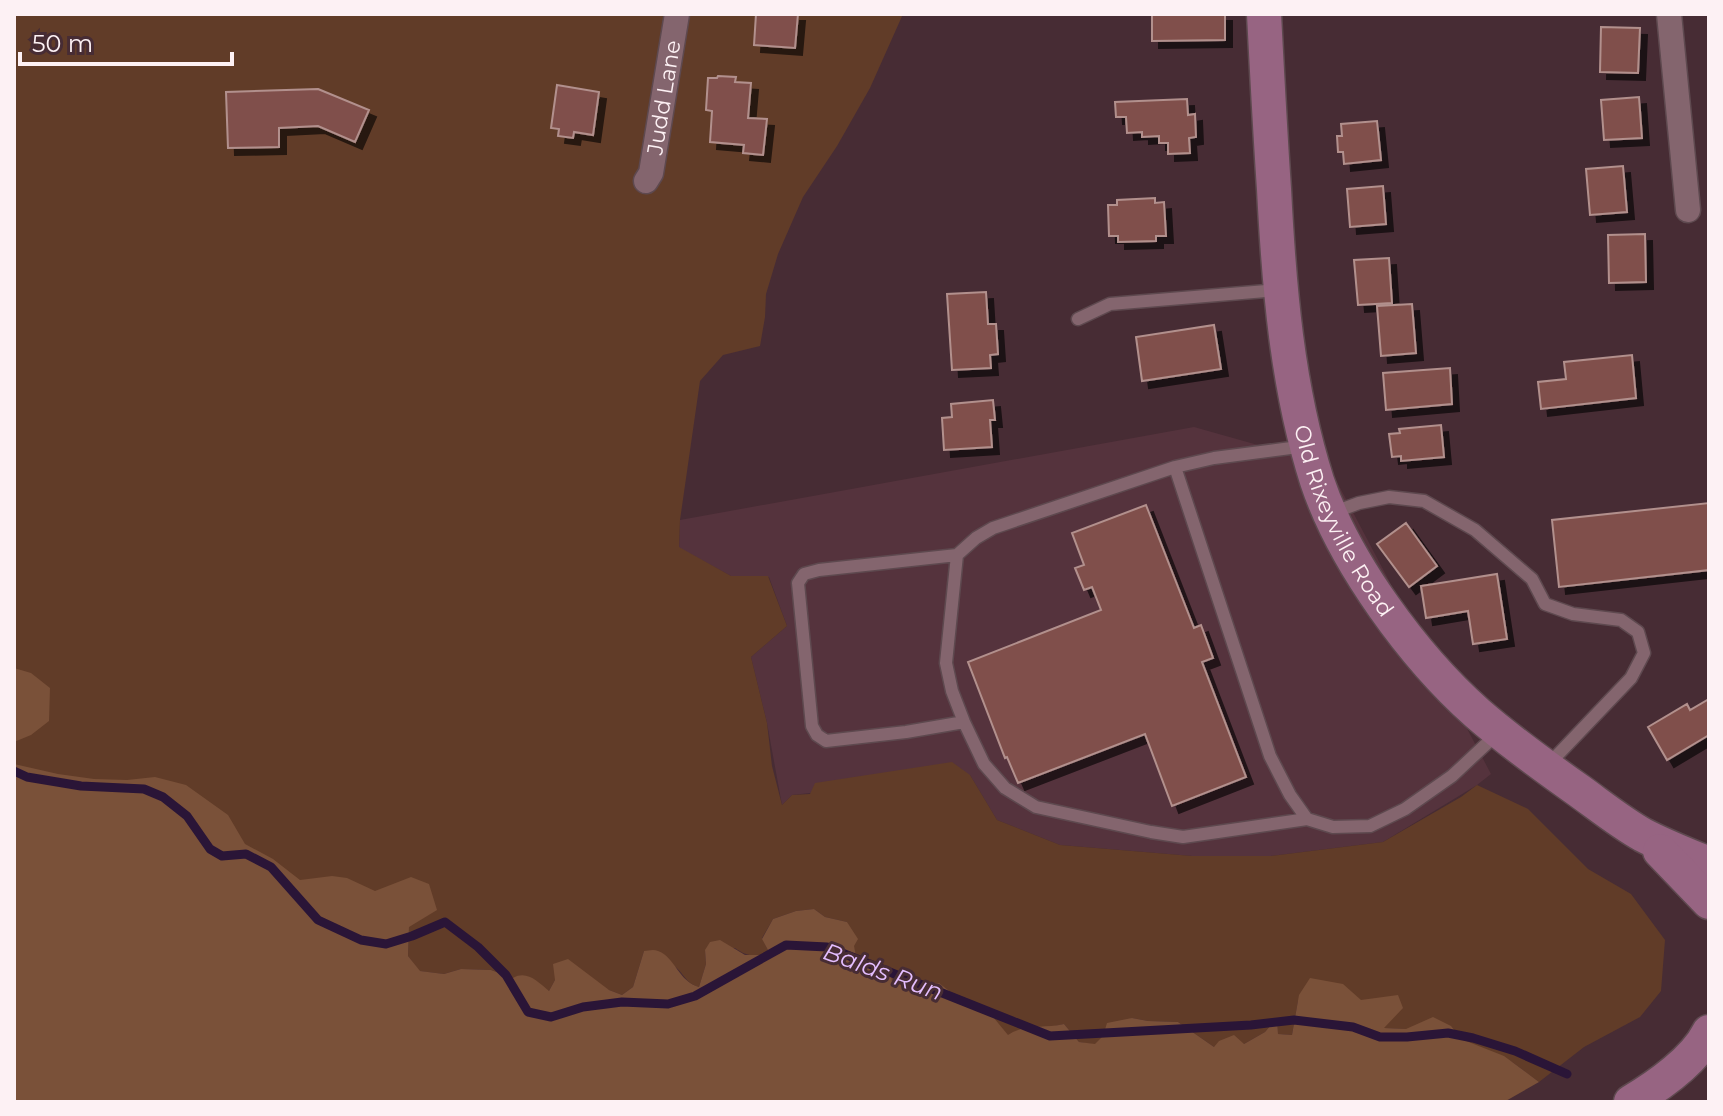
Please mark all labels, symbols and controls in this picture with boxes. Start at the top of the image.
scale bar [20,16,232,66]
text: 50 m [32,29,93,58]
street label: Judd Lane [641,38,686,158]
street label: Old Rixeyville Road [1288,422,1399,622]
water label: Balds Run [820,937,947,1006]

